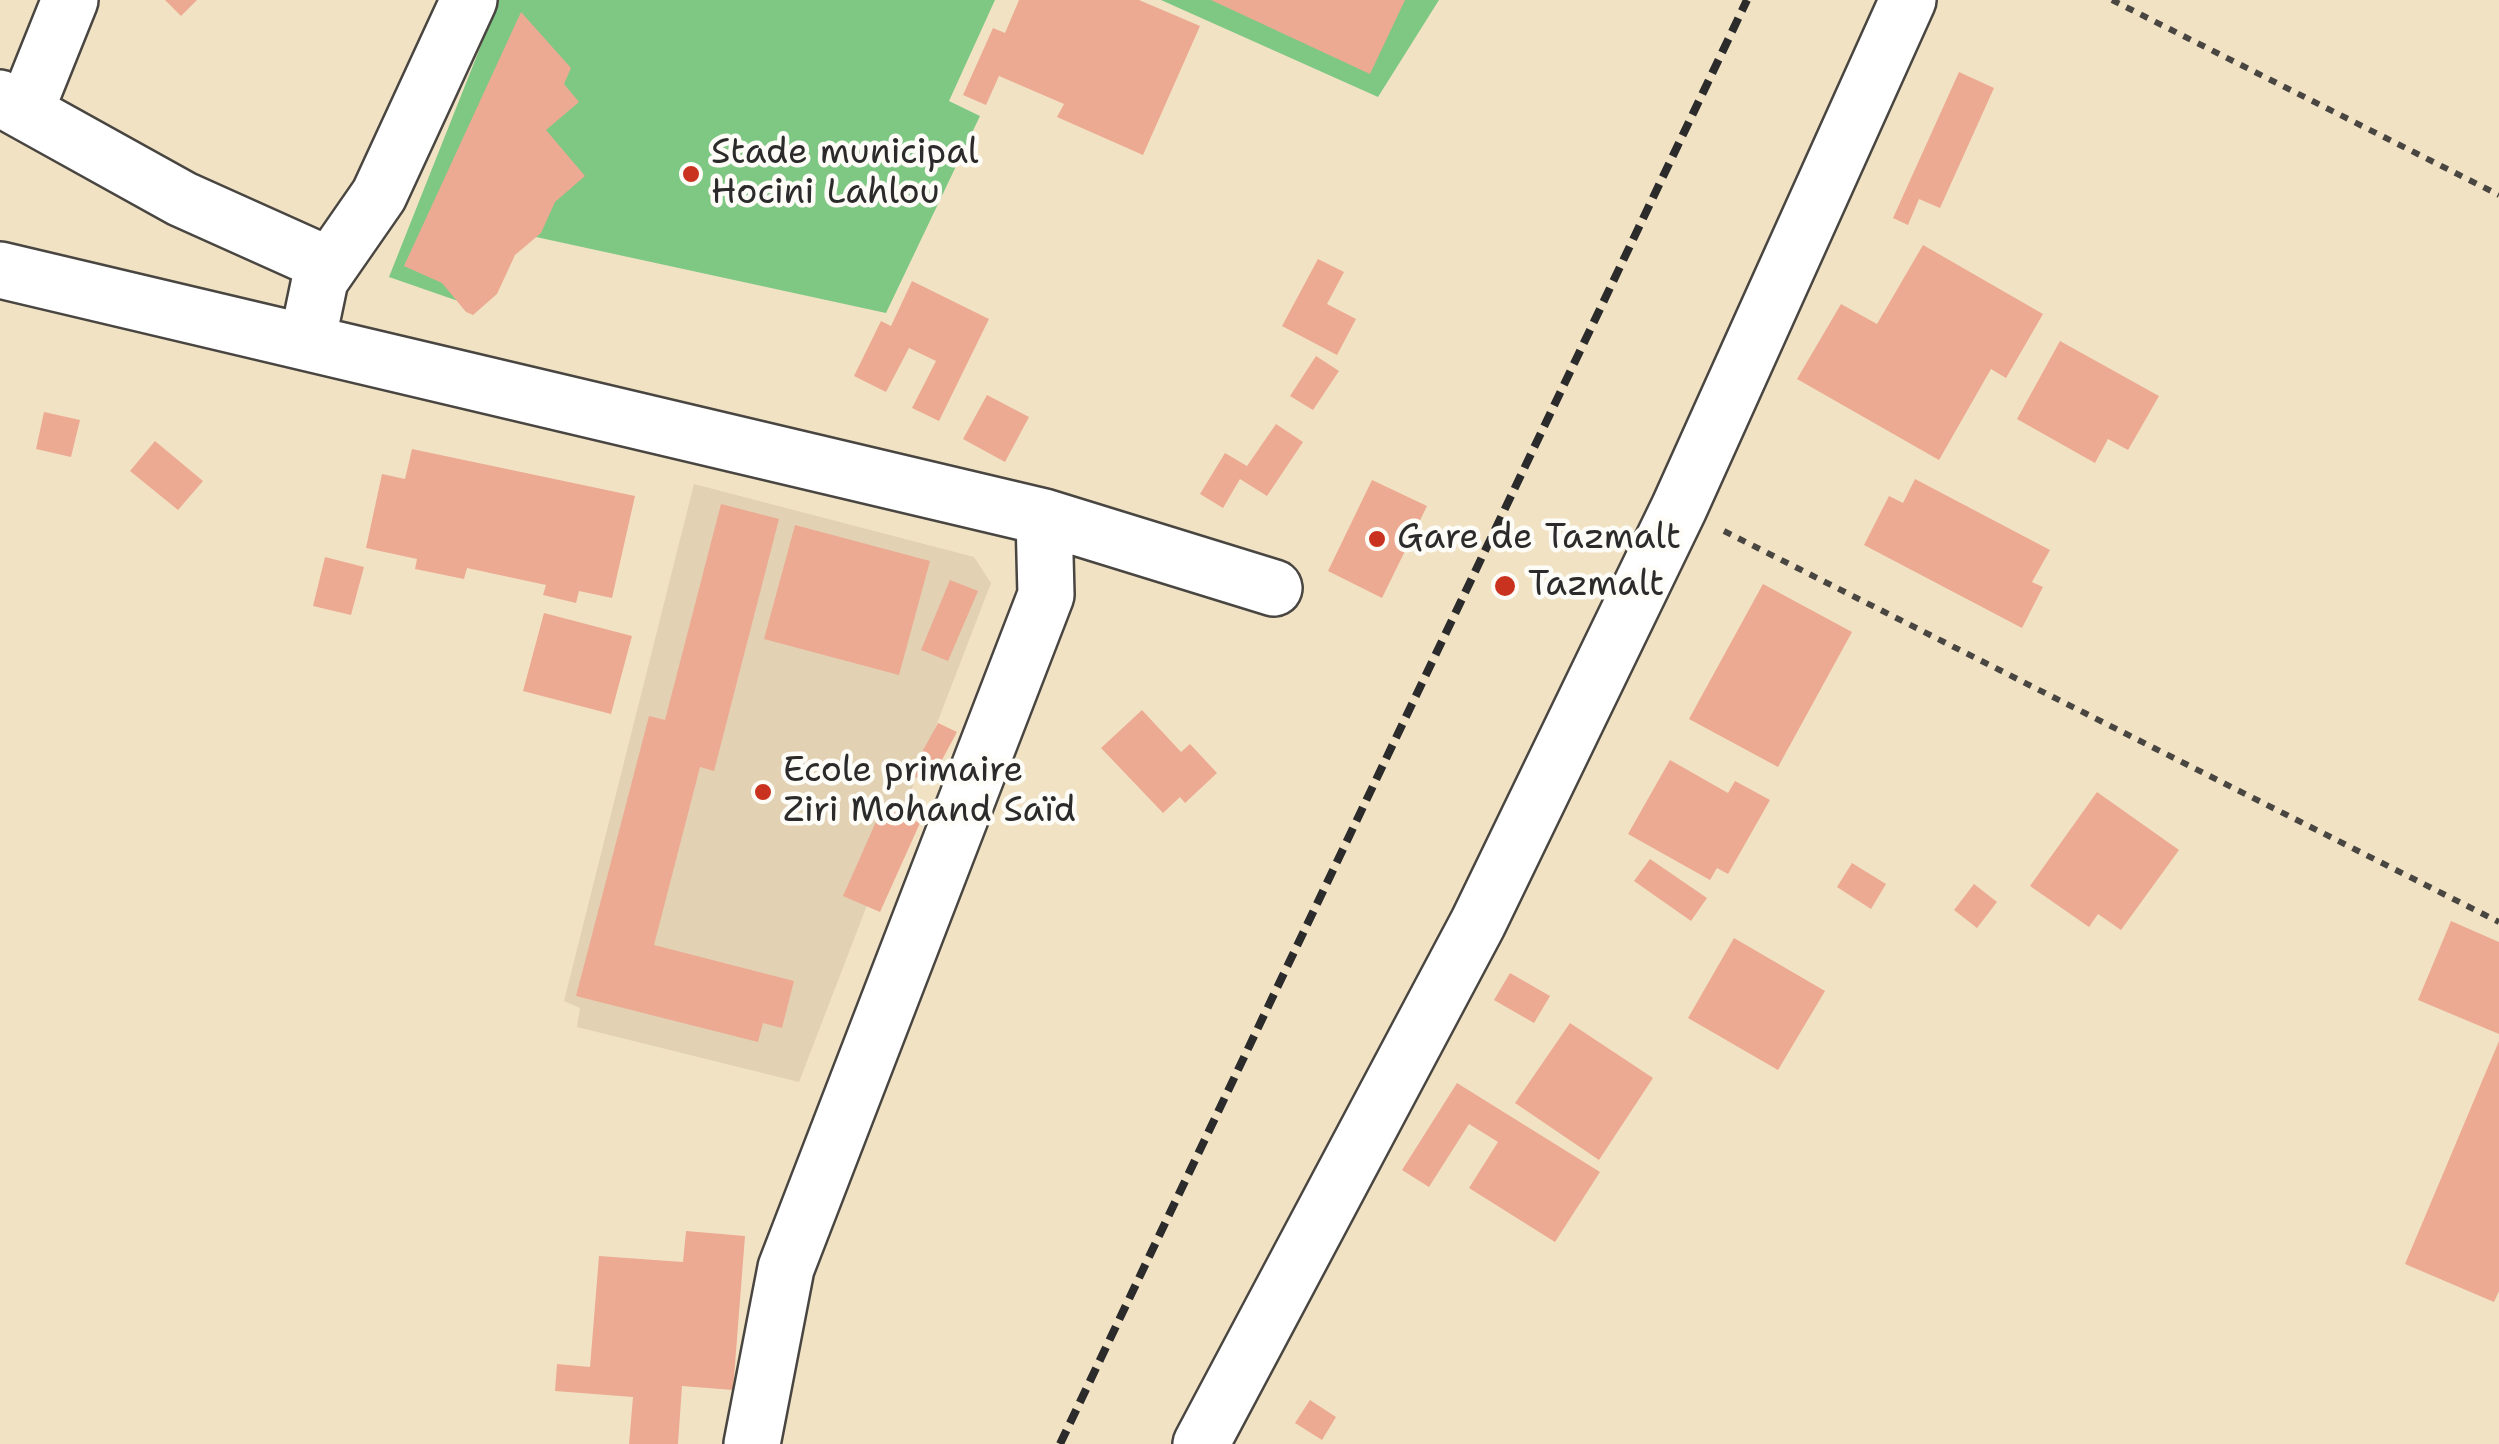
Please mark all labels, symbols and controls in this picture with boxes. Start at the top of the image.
place label: Stade municipal Hocini Lahlou [711,133,979,215]
marker: Stade municipal Hocini Lahlou [680,163,702,185]
place label: Gare de Tazmalt [1397,518,1681,560]
marker: Gare de Tazmalt [1366,528,1388,550]
place label: Tazmalt [1528,565,1664,607]
marker: Tazmalt [1492,573,1518,599]
place label: Ecole primaire Ziri Mohand Saïd [783,751,1076,833]
marker: Ecole primaire Ziri Mohand Saïd [752,781,774,803]

